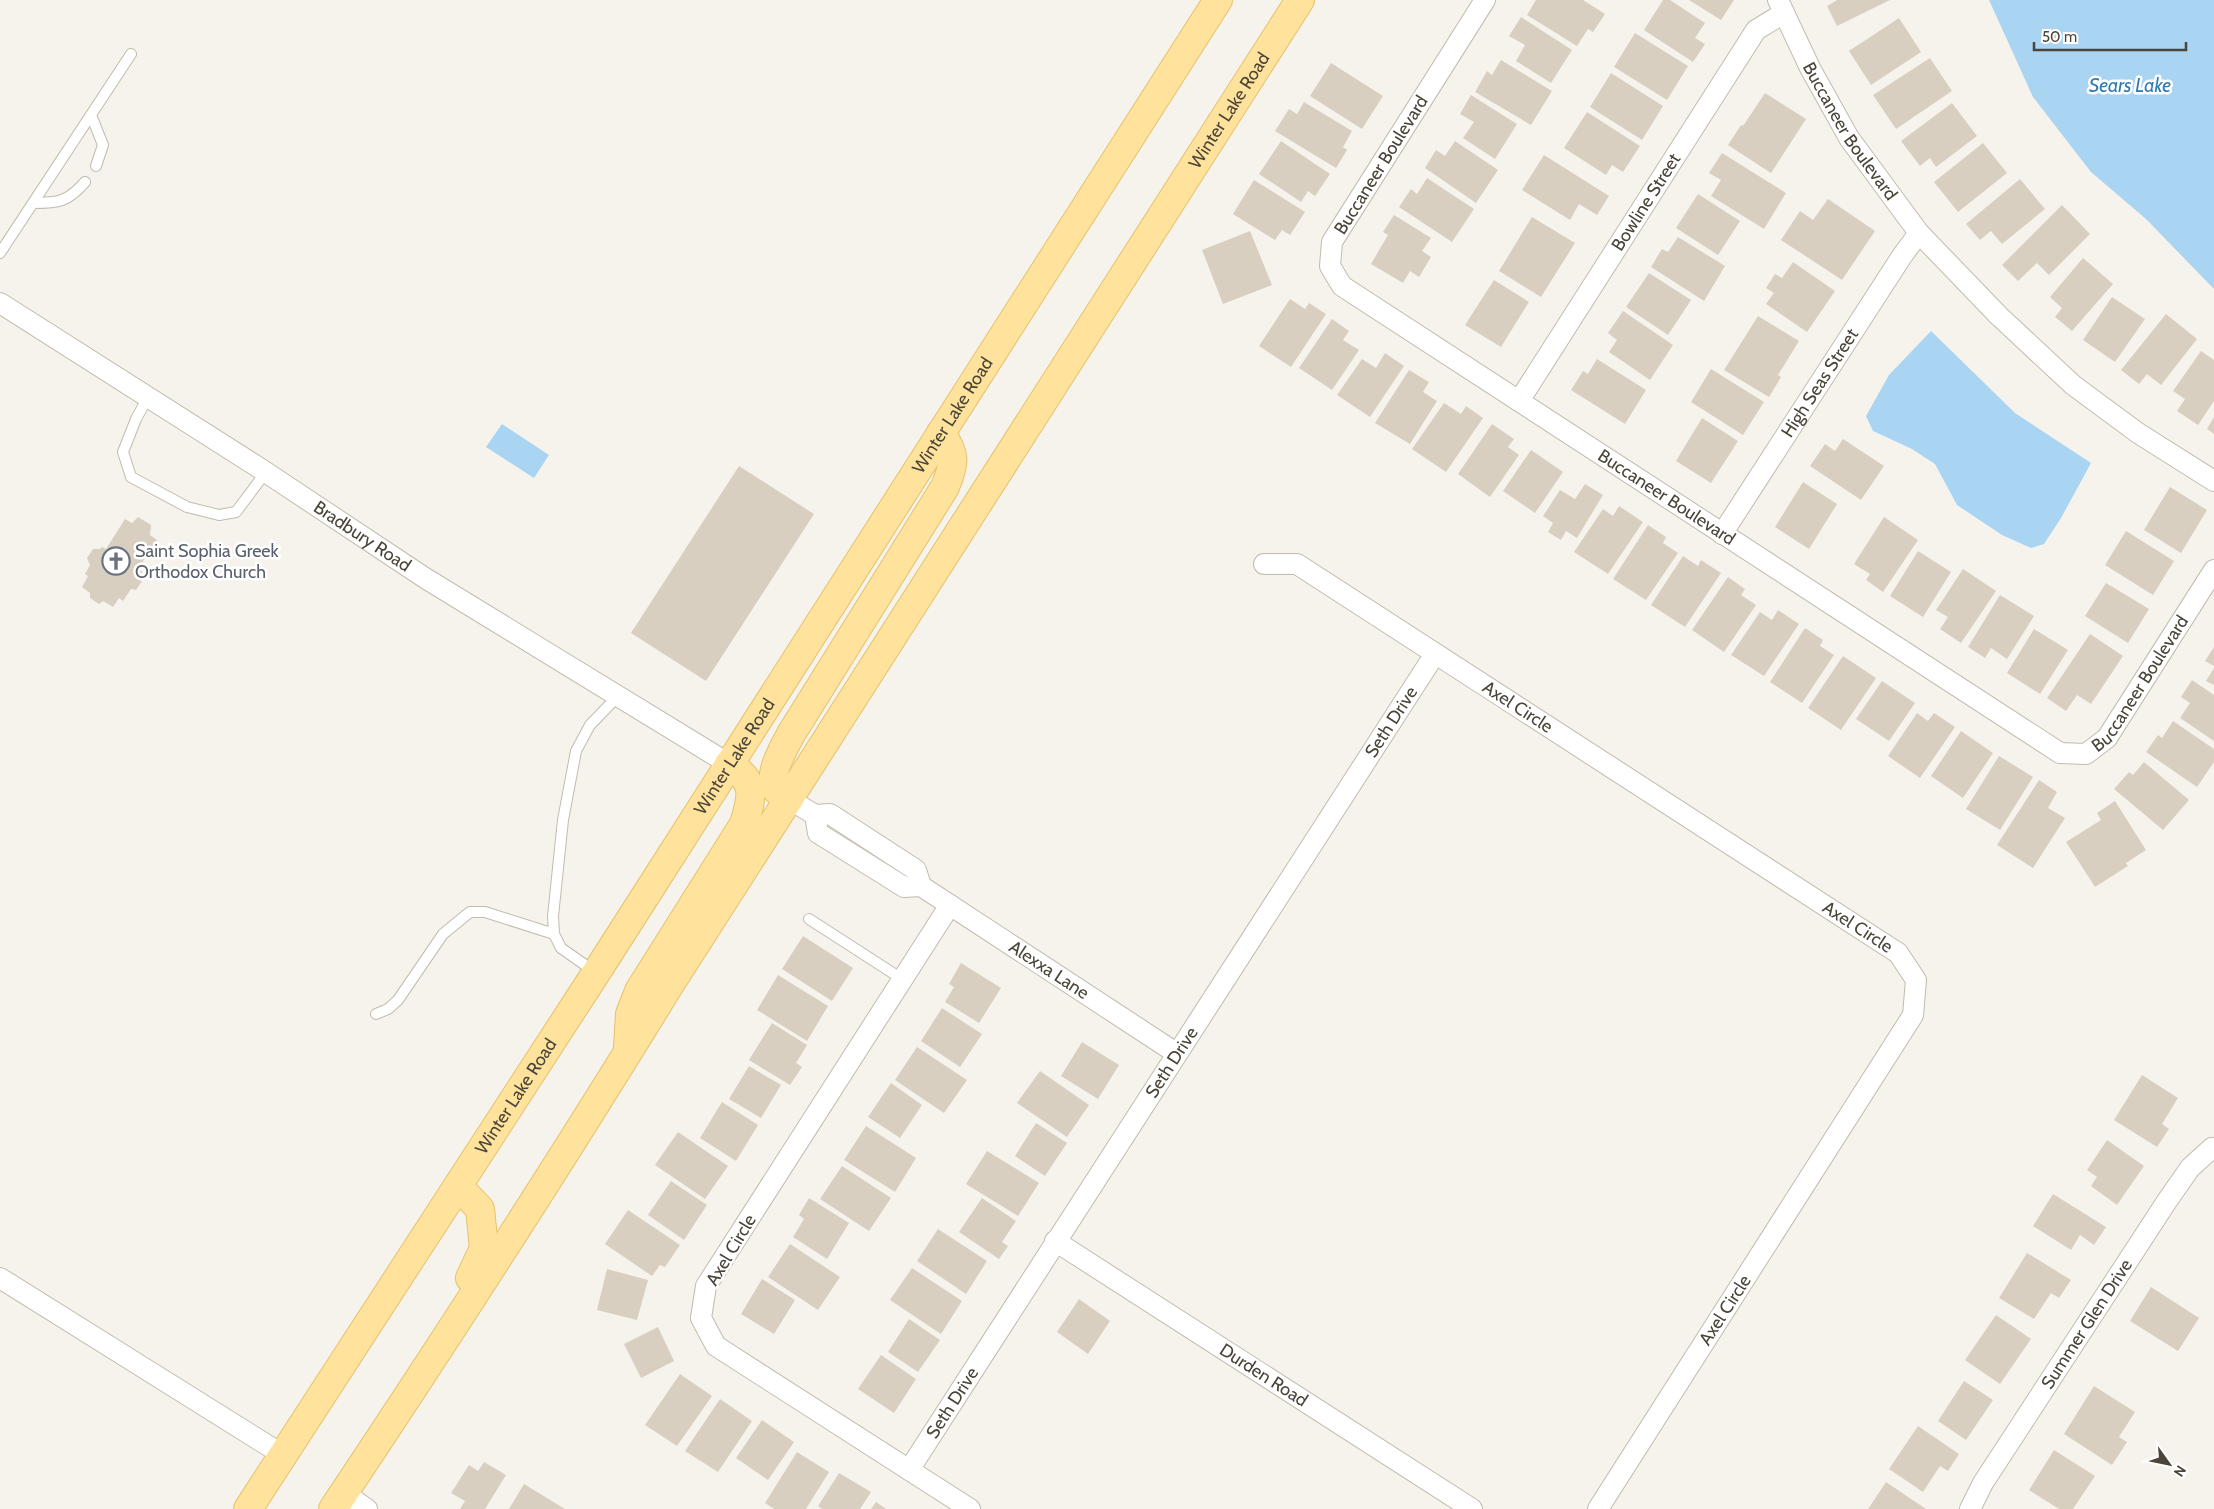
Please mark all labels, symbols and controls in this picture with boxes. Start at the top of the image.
scale bar [2034,20,2186,52]
text: 50 m [2042,28,2077,46]
street label: Winter Lake Road [1184,48,1274,173]
street label: Buccaneer Boulevard [1798,58,1902,204]
water label: Sears Lake [2089,74,2171,97]
street label: Buccaneer Boulevard [1329,92,1433,238]
street label: Bowline Street [1607,149,1685,255]
street label: High Seas Street [1777,324,1863,442]
street label: Winter Lake Road [907,353,998,477]
street label: Buccaneer Boulevard [1594,444,1740,550]
street label: Bradbury Road [310,496,415,577]
place label: Saint Sophia Greek Orthodox Church [135,540,280,583]
church icon: Saint Sophia Greek Orthodox Church [101,546,131,576]
street label: Buccaneer Boulevard [2087,611,2193,757]
street label: Axel Circle [1478,676,1557,738]
street label: Seth Drive [1360,682,1422,762]
street label: Winter Lake Road [689,694,780,819]
street label: Axel Circle [1818,896,1897,958]
street label: Alexxa Lane [1005,936,1093,1004]
street label: Seth Drive [1141,1023,1203,1102]
street label: Winter Lake Road [470,1034,561,1158]
street label: Axel Circle [701,1210,761,1290]
street label: Summer Glen Drive [2036,1255,2137,1393]
street label: Axel Circle [1694,1271,1756,1349]
street label: Durden Road [1215,1339,1312,1411]
street label: Seth Drive [921,1363,983,1442]
north arrow [2144,1439,2194,1489]
text: N [2170,1462,2190,1480]

